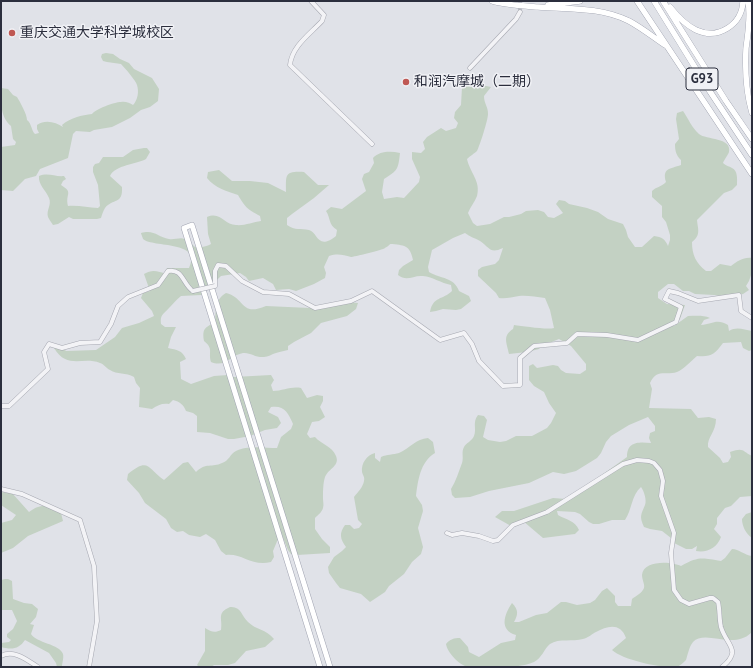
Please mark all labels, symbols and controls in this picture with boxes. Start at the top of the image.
place label: 重庆交通大学科学城校区 [20,25,174,41]
marker: 重庆交通大学科学城校区 [7,28,17,38]
road number: G93 [686,68,718,90]
place label: 和润汽摩城（二期） [414,74,540,90]
marker: 和润汽摩城（二期） [401,77,411,87]

